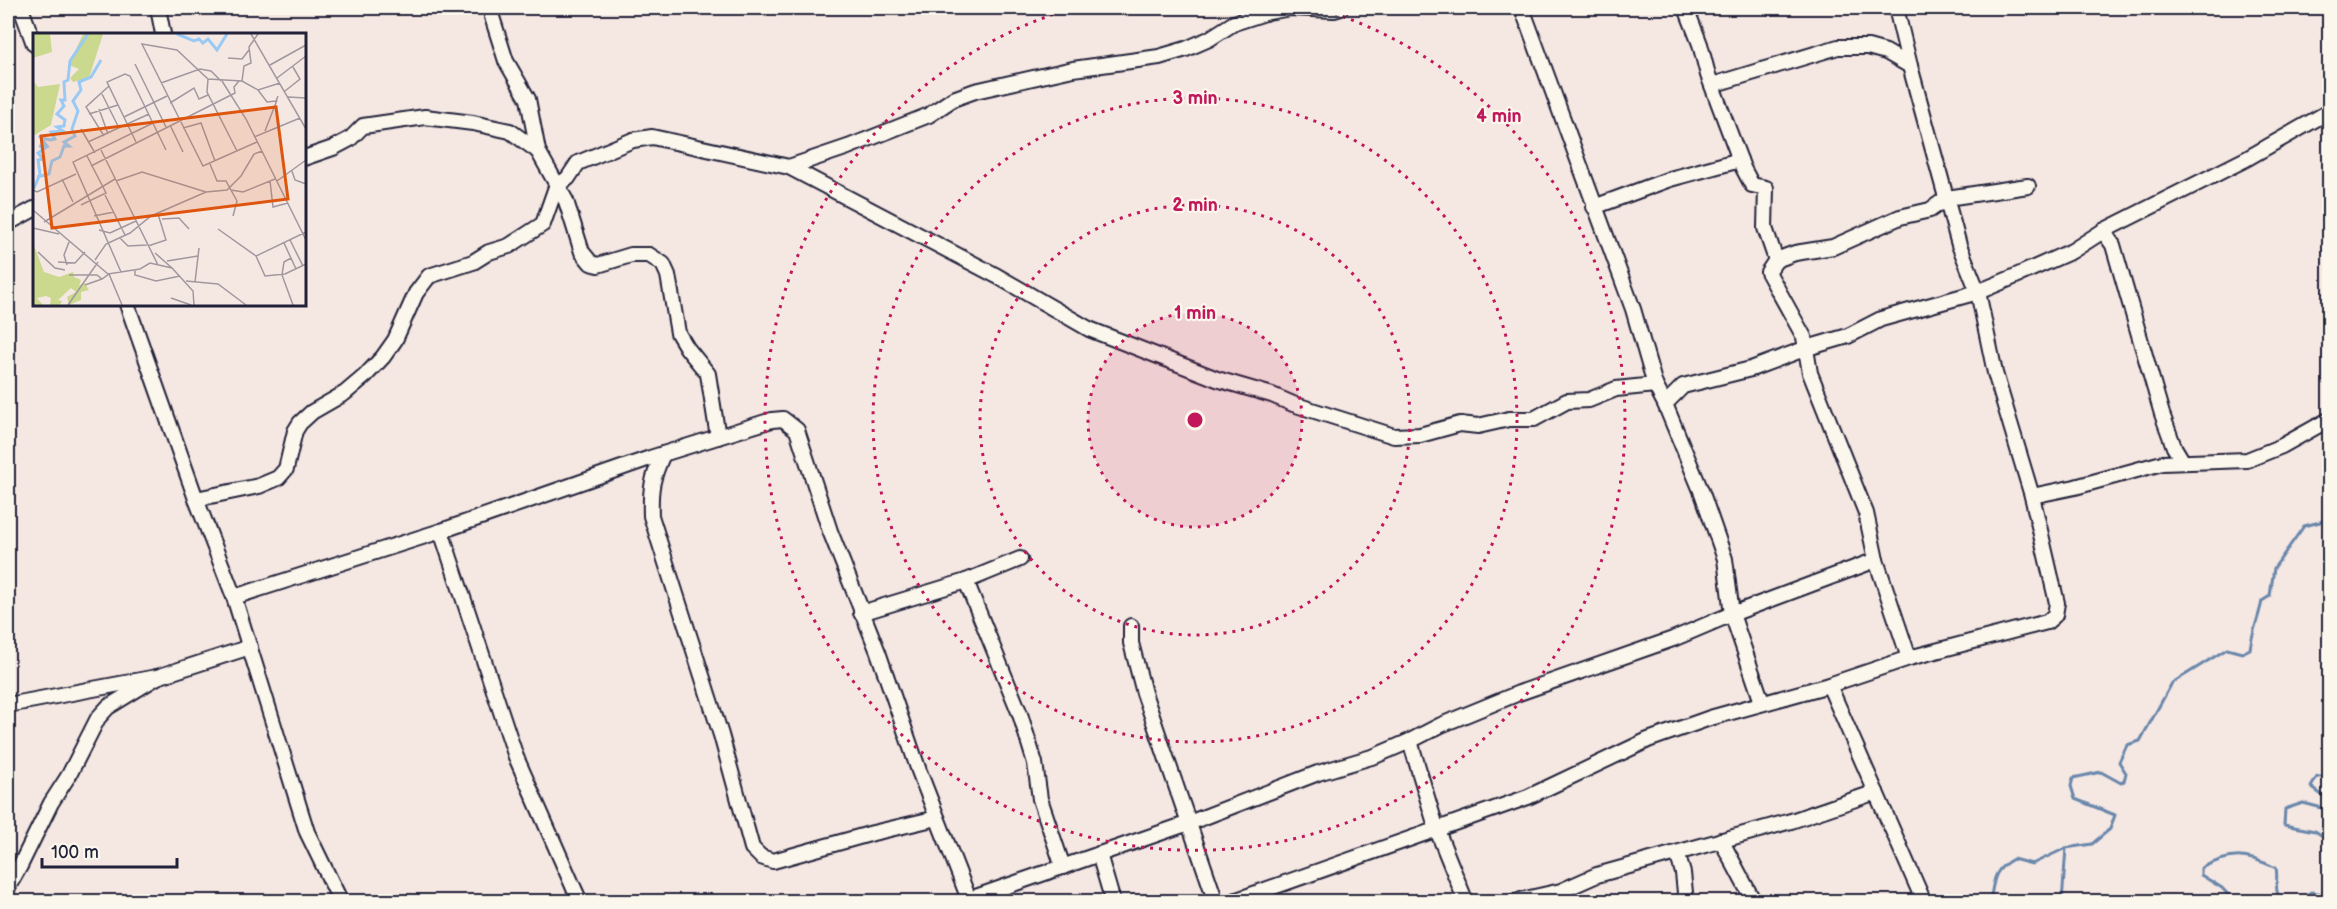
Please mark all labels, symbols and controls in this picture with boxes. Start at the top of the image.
inset map [33,33,306,306]
text: 3 min [1172,88,1218,109]
text: 4 min [1476,106,1522,127]
text: 2 min [1172,195,1218,216]
text: 1 min [1174,303,1216,324]
centre of rings [1185,410,1205,430]
scale bar [42,831,177,869]
text: 100 m [51,842,99,863]

